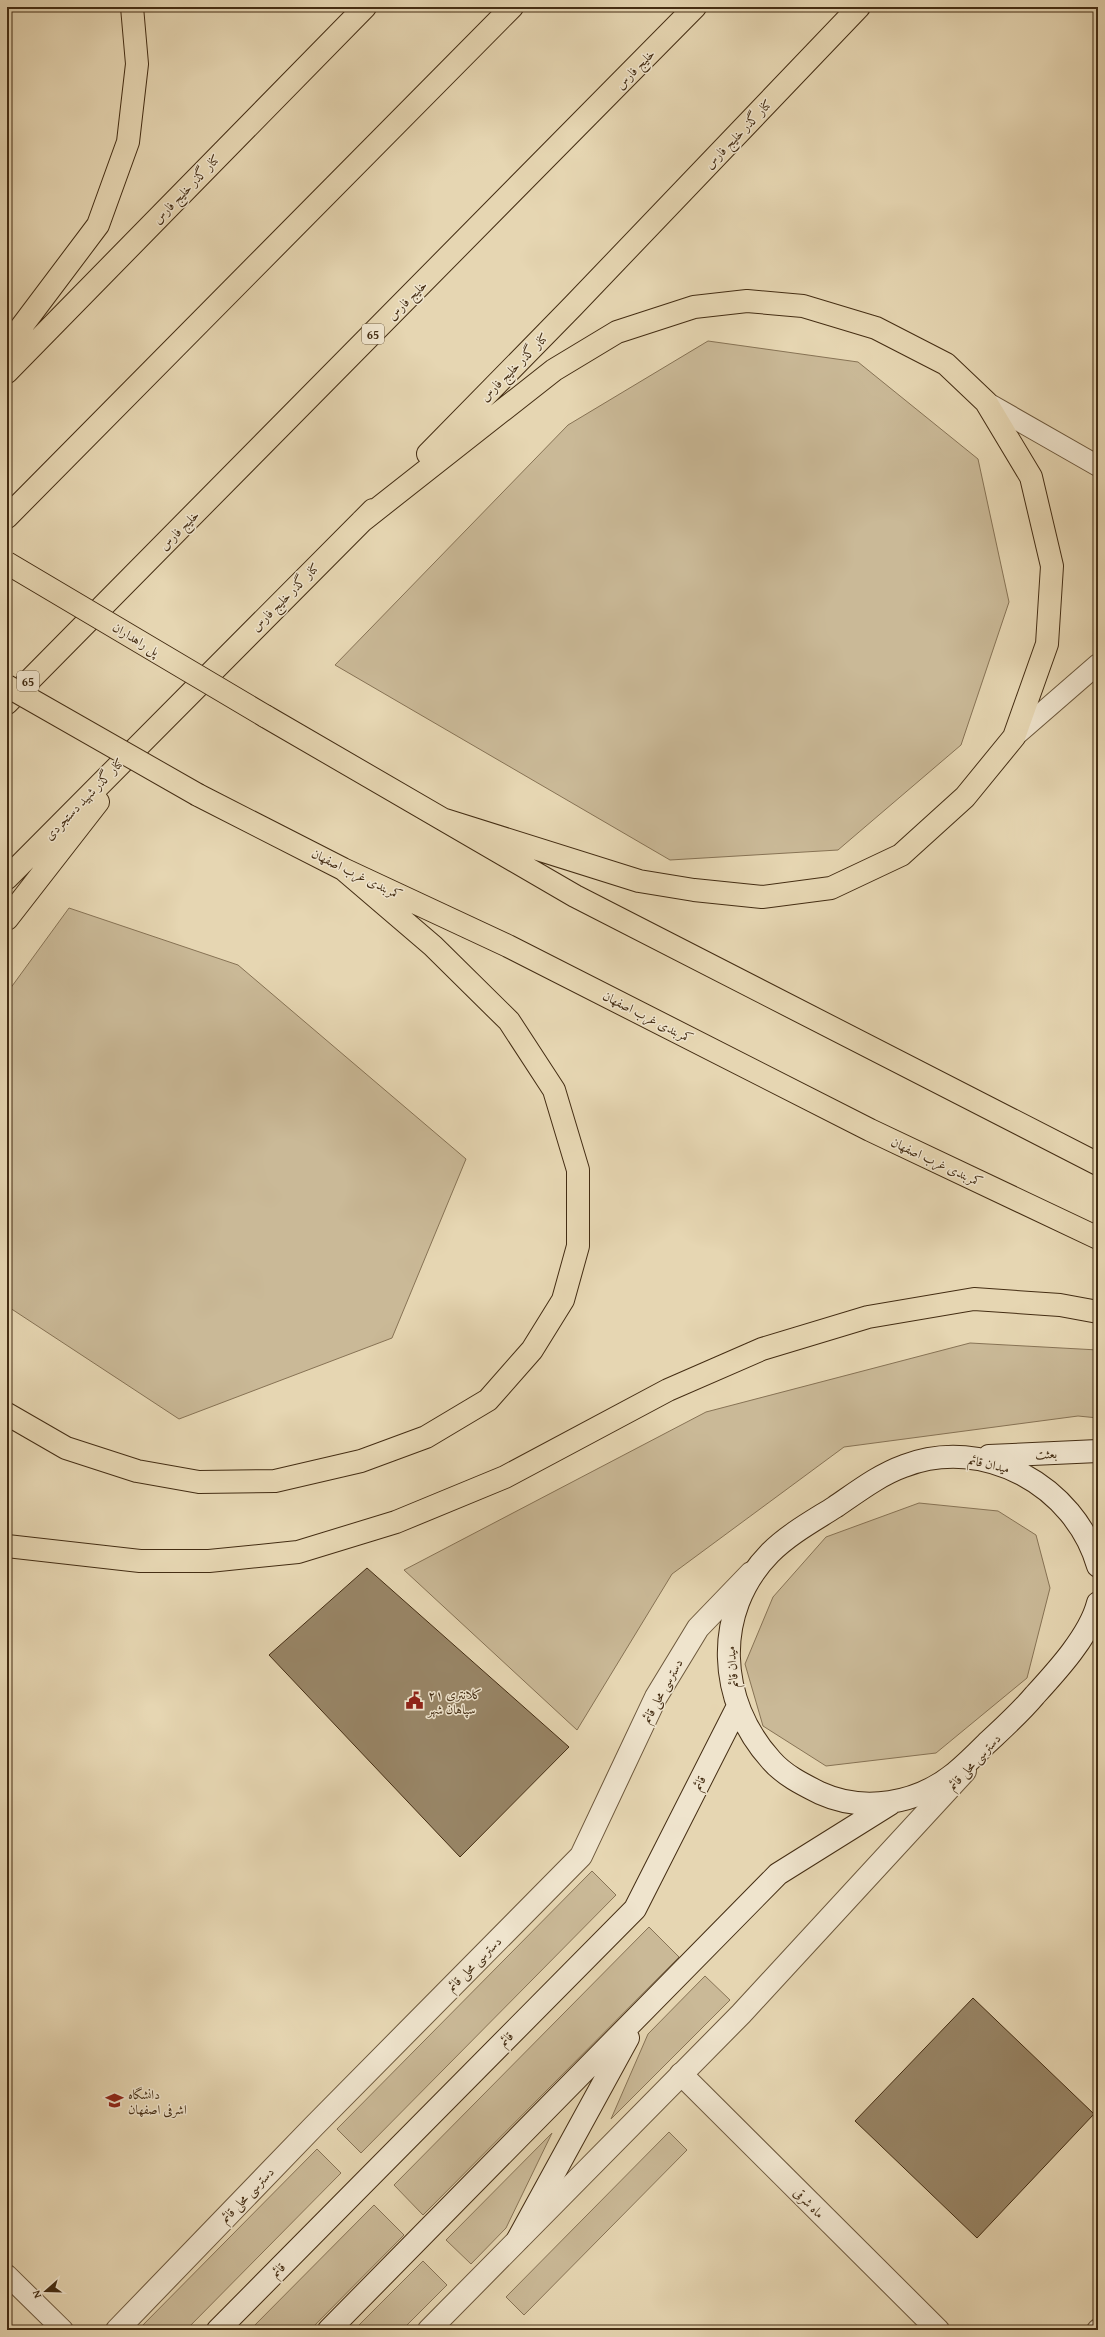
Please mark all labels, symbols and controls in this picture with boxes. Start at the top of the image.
street label: خلیج فارس [611,44,661,95]
street label: کنار گذر خلیج فارس [700,95,778,174]
street label: کنار گذر خلیج فارس [148,150,226,229]
street label: خلیج فارس [383,276,433,326]
road number: 65 [362,324,384,344]
street label: کنار گذر خلیج فارس [475,328,554,407]
street label: خلیج فارس [155,506,205,556]
street label: کنار گذر خلیج فارس [246,558,325,637]
street label: پل راهداران [109,617,164,661]
road number: 65 [17,671,39,691]
street label: کنار گذر شهید دستجردی [40,754,128,844]
street label: کمربندی غرب اصفهان [308,844,406,904]
street label: کمربندی غرب اصفهان [599,986,697,1048]
street label: کمربندی غرب اصفهان [888,1132,986,1192]
street label: بعثت [1035,1444,1057,1464]
street label: میدان قائم [966,1450,1012,1480]
street label: میدان قائم [721,1645,745,1689]
street label: دسترسی محلی قائم [636,1655,689,1728]
place label: کلانتری ۲۱ سپاهان شهر [426,1685,482,1719]
public building icon: کلانتری ۲۱ سپاهان شهر [405,1691,425,1711]
street label: دسترسی محلی قائم [943,1730,1007,1796]
street label: قائم [687,1772,713,1795]
street label: دسترسی محلی قائم [442,1932,507,1997]
street label: قائم [494,2027,519,2052]
place label: دانشگاه اشرفی اصفهان [128,2085,187,2119]
school or university icon: دانشگاه اشرفی اصفهان [105,2091,125,2111]
street label: دسترسی محلی قائم [215,2163,280,2229]
street label: ماه شرقی [789,2183,829,2223]
street label: قائم [266,2258,291,2283]
north arrow [26,2271,66,2311]
text: N [28,2288,45,2301]

